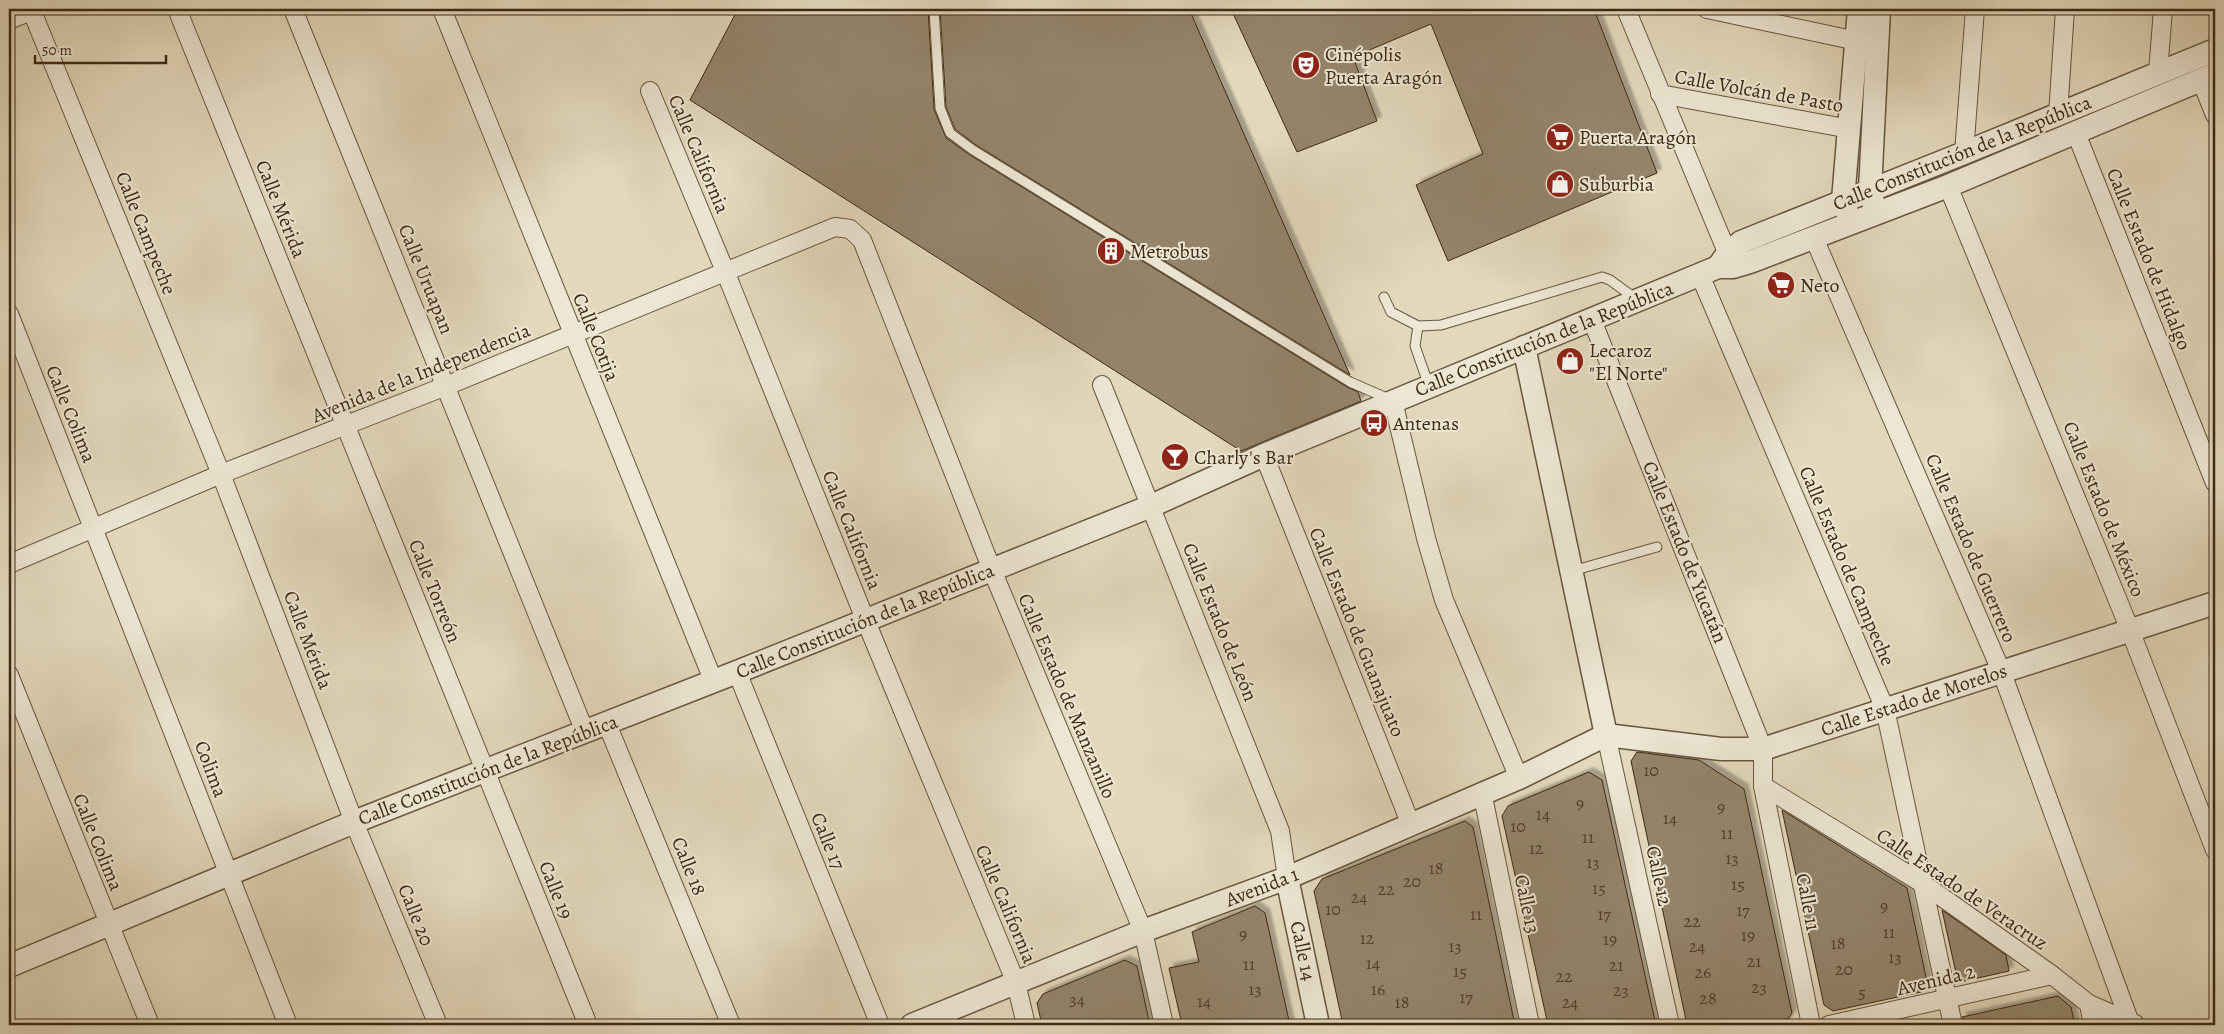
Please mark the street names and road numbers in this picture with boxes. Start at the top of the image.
street label: Calle Volcán de Pasto [1673,63,1845,119]
street label: Calle Constitución de la República [1829,88,2096,217]
street label: Calle California [662,90,736,218]
street label: Calle Mérida [249,156,313,263]
street label: Calle Estado de Hidalgo [2100,164,2198,354]
street label: Calle Campeche [109,167,183,299]
street label: Calle Uruapan [392,220,460,338]
street label: Calle Constitución de la República [1411,274,1678,403]
street label: Calle Cotija [566,289,626,386]
street label: Avenida de la Independencia [307,316,535,430]
street label: Calle Colima [39,361,103,467]
street label: Calle Estado de México [2056,417,2152,601]
street label: Calle Estado de Guerrero [1919,449,2023,647]
street label: Calle Estado de Yucatán [1636,457,1734,647]
street label: Calle Estado de Campeche [1793,462,1901,670]
street label: Calle California [816,466,888,594]
street label: Calle Estado de Guanajuato [1303,523,1411,741]
street label: Calle Torreón [402,535,468,647]
street label: Calle Estado de León [1176,539,1264,705]
street label: Calle Constitución de la República [732,556,999,685]
street label: Calle Mérida [277,587,339,694]
street label: Calle Estado de Manzanillo [1011,589,1123,803]
street label: Calle Estado de Morelos [1817,657,2011,743]
street label: Calle Constitución de la República [354,708,622,832]
street label: Colima [188,737,234,802]
street label: Calle Colima [66,789,130,895]
street label: Calle 17 [804,808,852,874]
street label: Calle Estado de Veracruz [1871,822,2053,956]
street label: Calle 18 [665,833,713,899]
street label: Calle California [969,840,1043,968]
street label: Calle 12 [1639,843,1679,909]
street label: Calle 19 [532,857,580,923]
street label: Avenida 1 [1221,861,1303,914]
street label: Calle 11 [1789,871,1827,933]
street label: Calle 13 [1508,872,1546,936]
street label: Calle 20 [391,880,441,950]
street label: Calle 14 [1284,919,1322,983]
street label: Avenida 2 [1894,958,1978,1002]

